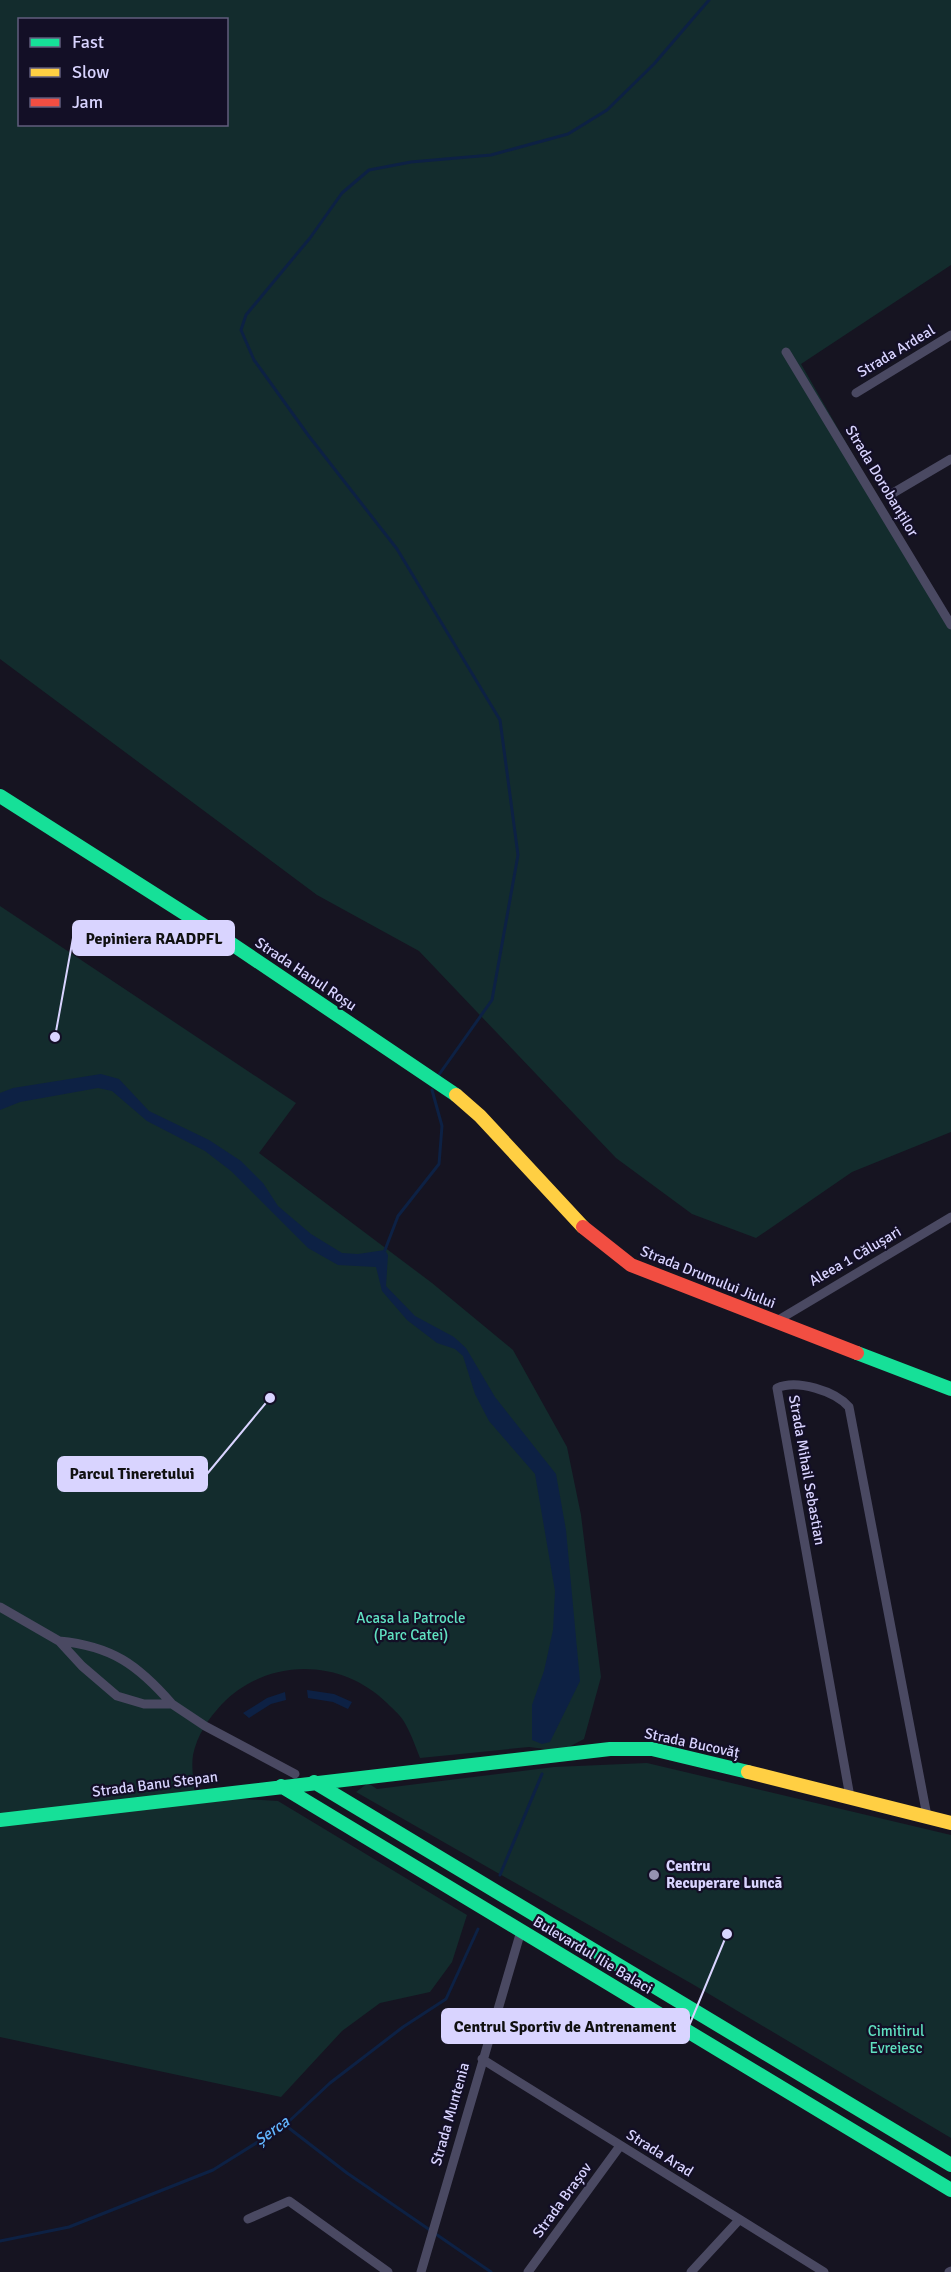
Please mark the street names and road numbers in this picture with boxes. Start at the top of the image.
street label: Strada Ardeal [854,321,938,381]
street label: Strada Dorobanților [841,422,923,541]
street label: Strada Hanul Roșu [252,933,360,1015]
street label: Aleea 1 Călușari [806,1222,904,1290]
street label: Strada Drumului Jiului [638,1242,778,1312]
street label: Strada Mihail Sebastian [785,1393,829,1547]
street label: Strada Bucovăț [643,1724,741,1763]
street label: Strada Banu Stepan [91,1767,219,1801]
street label: Bulevardul Ilie Balaci [530,1912,656,1998]
street label: Strada Muntenia [427,2060,473,2168]
street label: Strada Arad [623,2125,697,2181]
street label: Strada Brașov [529,2159,595,2241]

